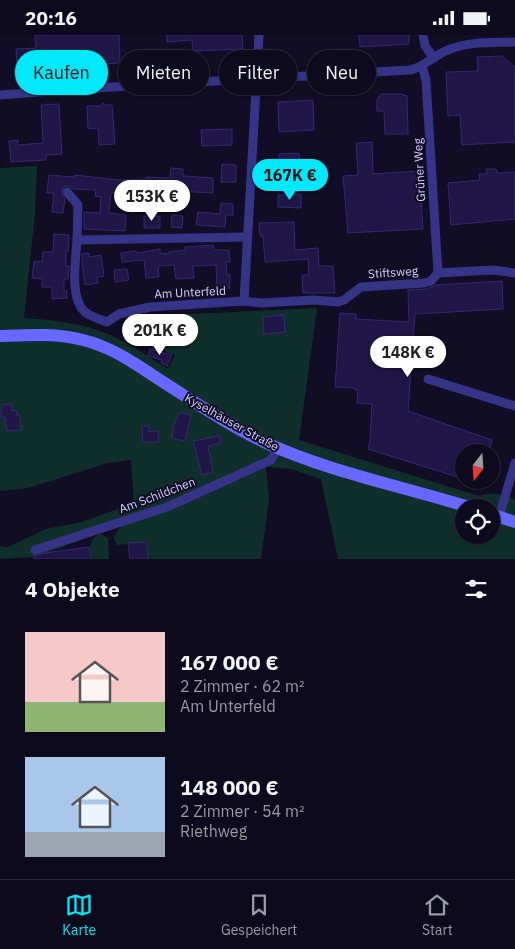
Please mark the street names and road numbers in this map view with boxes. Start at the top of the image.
street label: Grüner Weg [410,137,428,202]
street label: Stiftsweg [367,263,419,281]
street label: Am Unterfeld [154,283,226,301]
street label: Kyselhäuser Straße [182,390,282,454]
street label: Am Schildchen [117,474,197,516]

